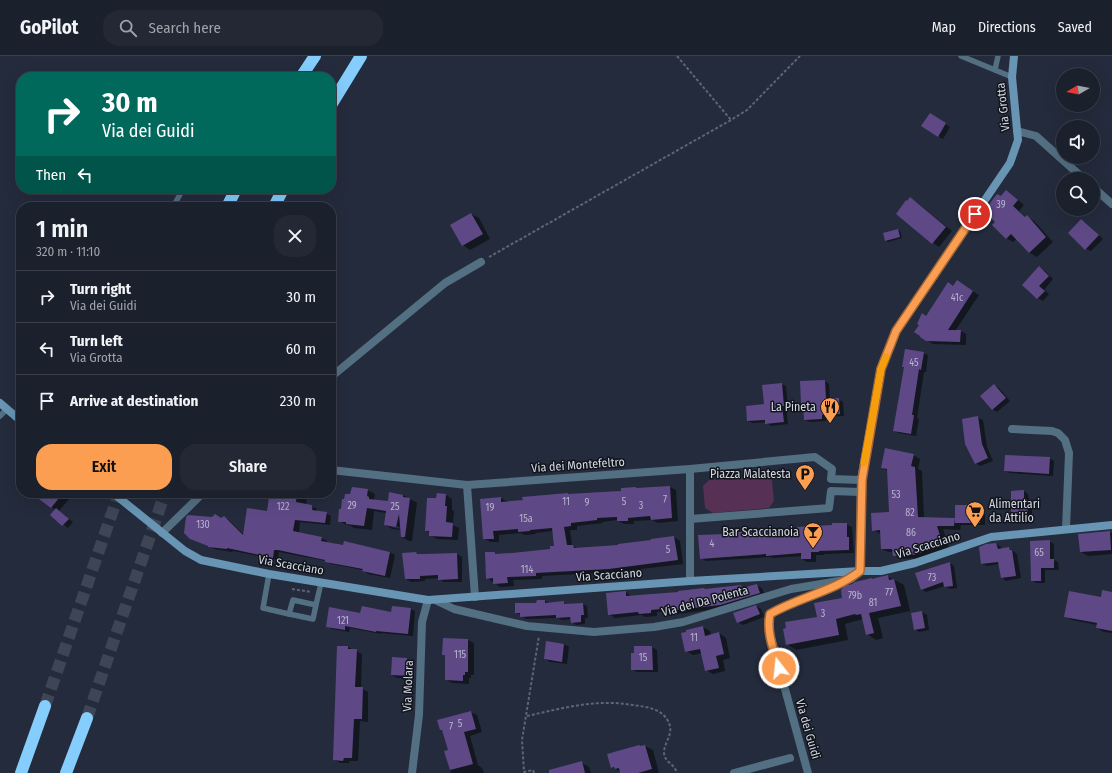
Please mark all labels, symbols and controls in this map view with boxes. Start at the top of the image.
search box [103,10,383,46]
text: GoPilot [20,16,79,39]
icon: search [117,17,139,39]
text: Search here [149,19,221,37]
text: Map [932,19,956,36]
text: Directions [978,19,1036,36]
text: Saved [1058,19,1092,36]
north arrow [1056,68,1100,112]
map controls [1056,68,1100,216]
street label: Via Grotta [993,82,1012,132]
text: 30 m [102,86,158,119]
icon: right [36,88,88,140]
text: Via dei Guidi [102,120,195,142]
button: sound [1056,120,1100,164]
icon: left [74,164,96,186]
text: Then [36,166,66,184]
button: search [1056,172,1100,216]
pin [958,197,992,231]
house number: 39 [996,199,1006,211]
icon: arrive [964,203,986,225]
text: 1 min [36,215,88,243]
button: close [274,215,316,257]
text: 320 m · 11:10 [36,244,100,259]
text: Turn right [70,280,131,298]
icon: right [36,286,58,308]
text: 30 m [286,288,316,306]
house number: 41c [951,292,964,304]
text: Via dei Guidi [70,298,137,313]
text: Turn left [70,332,123,350]
icon: left [36,338,58,360]
text: 60 m [286,340,316,358]
text: Via Grotta [70,350,123,365]
house number: 45 [909,357,919,369]
icon: arrive [36,390,58,412]
text: Arrive at destination [70,392,198,410]
text: 230 m [280,392,316,410]
restaurant icon: La Pineta [819,396,841,424]
place label: La Pineta [771,400,816,414]
button: Exit [36,444,172,490]
button: Share [180,444,316,490]
street label: Via dei Montefeltro [531,455,625,475]
parking icon: Piazza Malatesta [794,463,816,491]
place label: Piazza Malatesta [710,467,791,481]
house number: 53 [891,489,901,501]
house number: 7 [663,494,667,506]
house number: 11 [562,496,570,508]
house number: 5 [622,496,627,508]
house number: 9 [585,497,590,509]
place label: Alimentari da Attilio [989,497,1040,525]
house number: 29 [347,500,357,512]
house number: 3 [639,500,644,512]
supermarket icon: Alimentari da Attilio [964,500,986,528]
house number: 122 [277,501,290,513]
house number: 25 [391,501,400,513]
house number: 19 [486,502,495,514]
house number: 82 [905,507,915,519]
house number: 15a [519,513,533,525]
house number: 130 [196,519,210,531]
bar icon: Bar Scaccianoia [802,521,824,549]
place label: Bar Scaccianoia [722,525,799,539]
house number: 86 [906,527,916,539]
street label: Via Scacciano [894,529,962,561]
house number: 4 [710,538,715,550]
house number: 5 [666,544,671,556]
house number: 65 [1034,547,1044,559]
street label: Via Scacciano [257,552,325,578]
house number: 114 [521,564,533,576]
street label: Via Scacciano [575,566,643,584]
house number: 73 [928,572,937,584]
street label: Via dei Da Polenta [660,583,750,619]
house number: 77 [885,587,893,599]
house number: 79b [848,590,862,602]
house number: 81 [869,597,877,609]
house number: 3 [821,608,826,620]
house number: 121 [337,615,349,627]
house number: 11 [690,632,698,644]
position arrow [758,647,800,689]
house number: 115 [454,649,467,661]
house number: 15 [639,652,648,664]
street label: Via Molara [400,660,416,712]
street label: Via dei Guidi [793,697,823,761]
house number: 5 [458,718,463,730]
house number: 7 [449,721,453,733]

